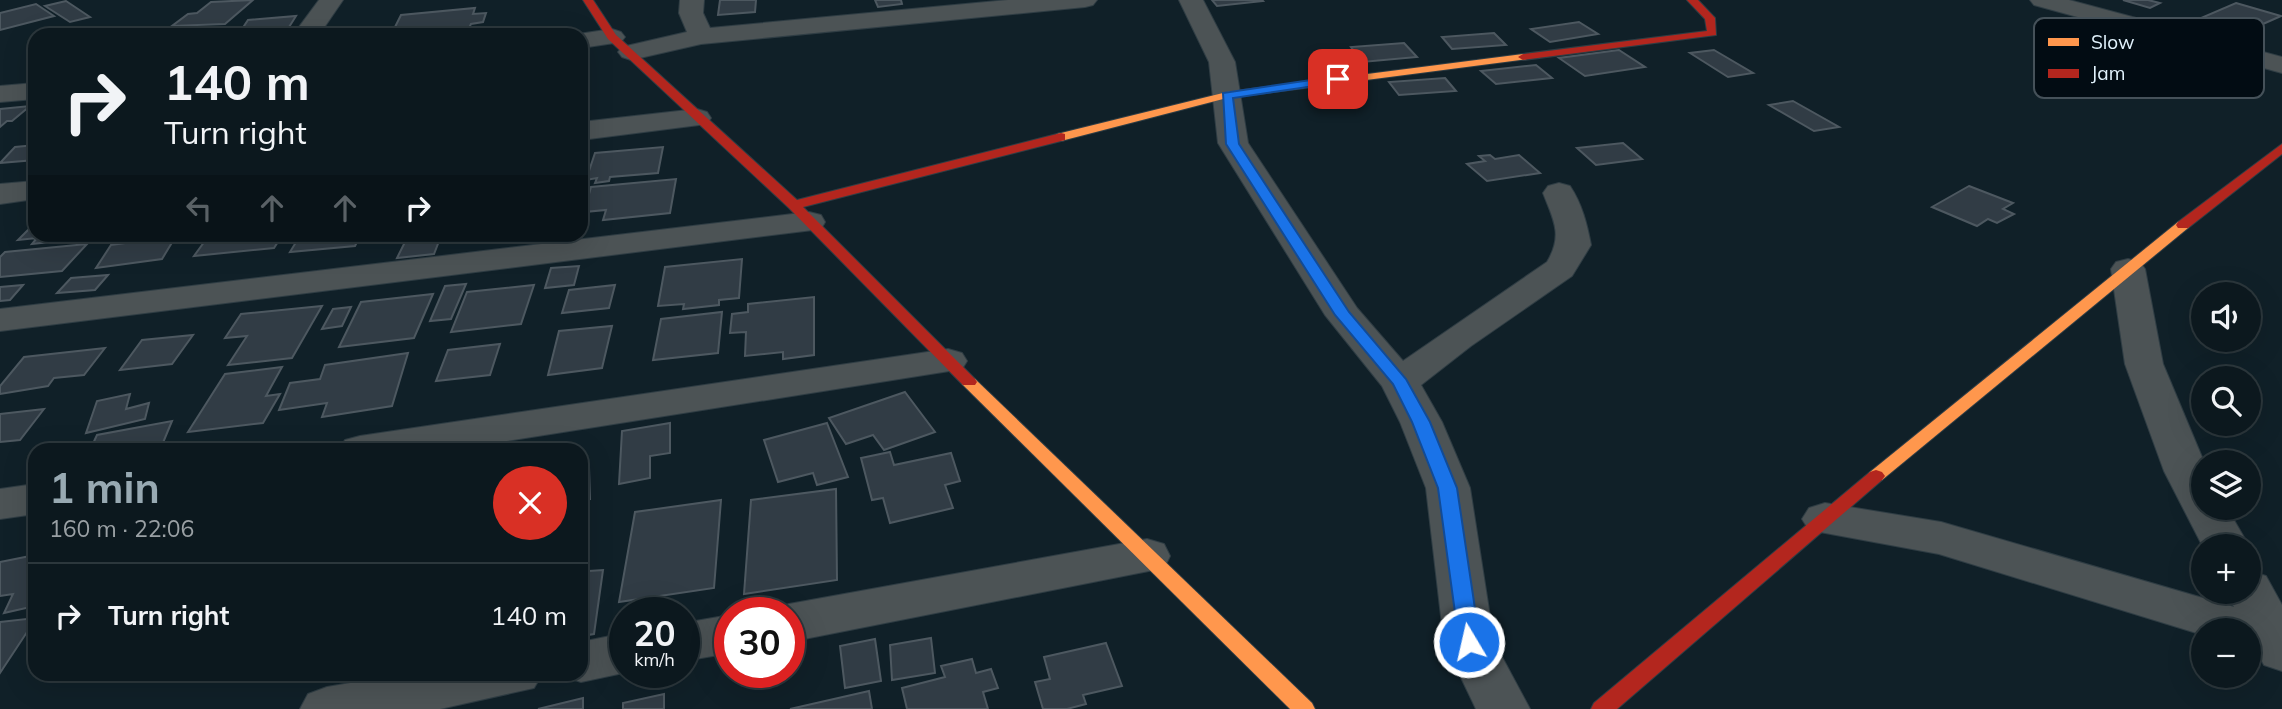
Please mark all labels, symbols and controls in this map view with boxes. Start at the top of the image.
legend [2034,18,2264,98]
text: Slow [2091,30,2135,54]
pin [1308,49,1368,109]
text: 140 m [164,51,310,112]
icon: right [49,56,140,147]
icon: arrive [1319,60,1357,98]
text: Jam [2091,61,2125,85]
text: Turn right [164,112,307,152]
icon: left [180,189,218,227]
icon: ahead [253,189,291,227]
icon: ahead [326,189,364,227]
icon: right [399,189,437,227]
map controls [2191,282,2261,688]
button: sound [2191,282,2261,352]
button: search [2191,366,2261,436]
button: layers [2191,450,2261,520]
text: 1 min [49,461,160,514]
button: close [493,466,567,540]
text: 160 m · 22:06 [49,514,194,543]
button: + [2191,534,2261,604]
icon: right [49,597,87,635]
speed limit sign: 30 [714,597,805,688]
text: Turn right [108,599,229,632]
text: 140 m [491,599,567,632]
position arrow [1432,605,1506,679]
text: 20 [633,611,676,655]
button: − [2191,618,2261,688]
text: km/h [634,648,675,671]

